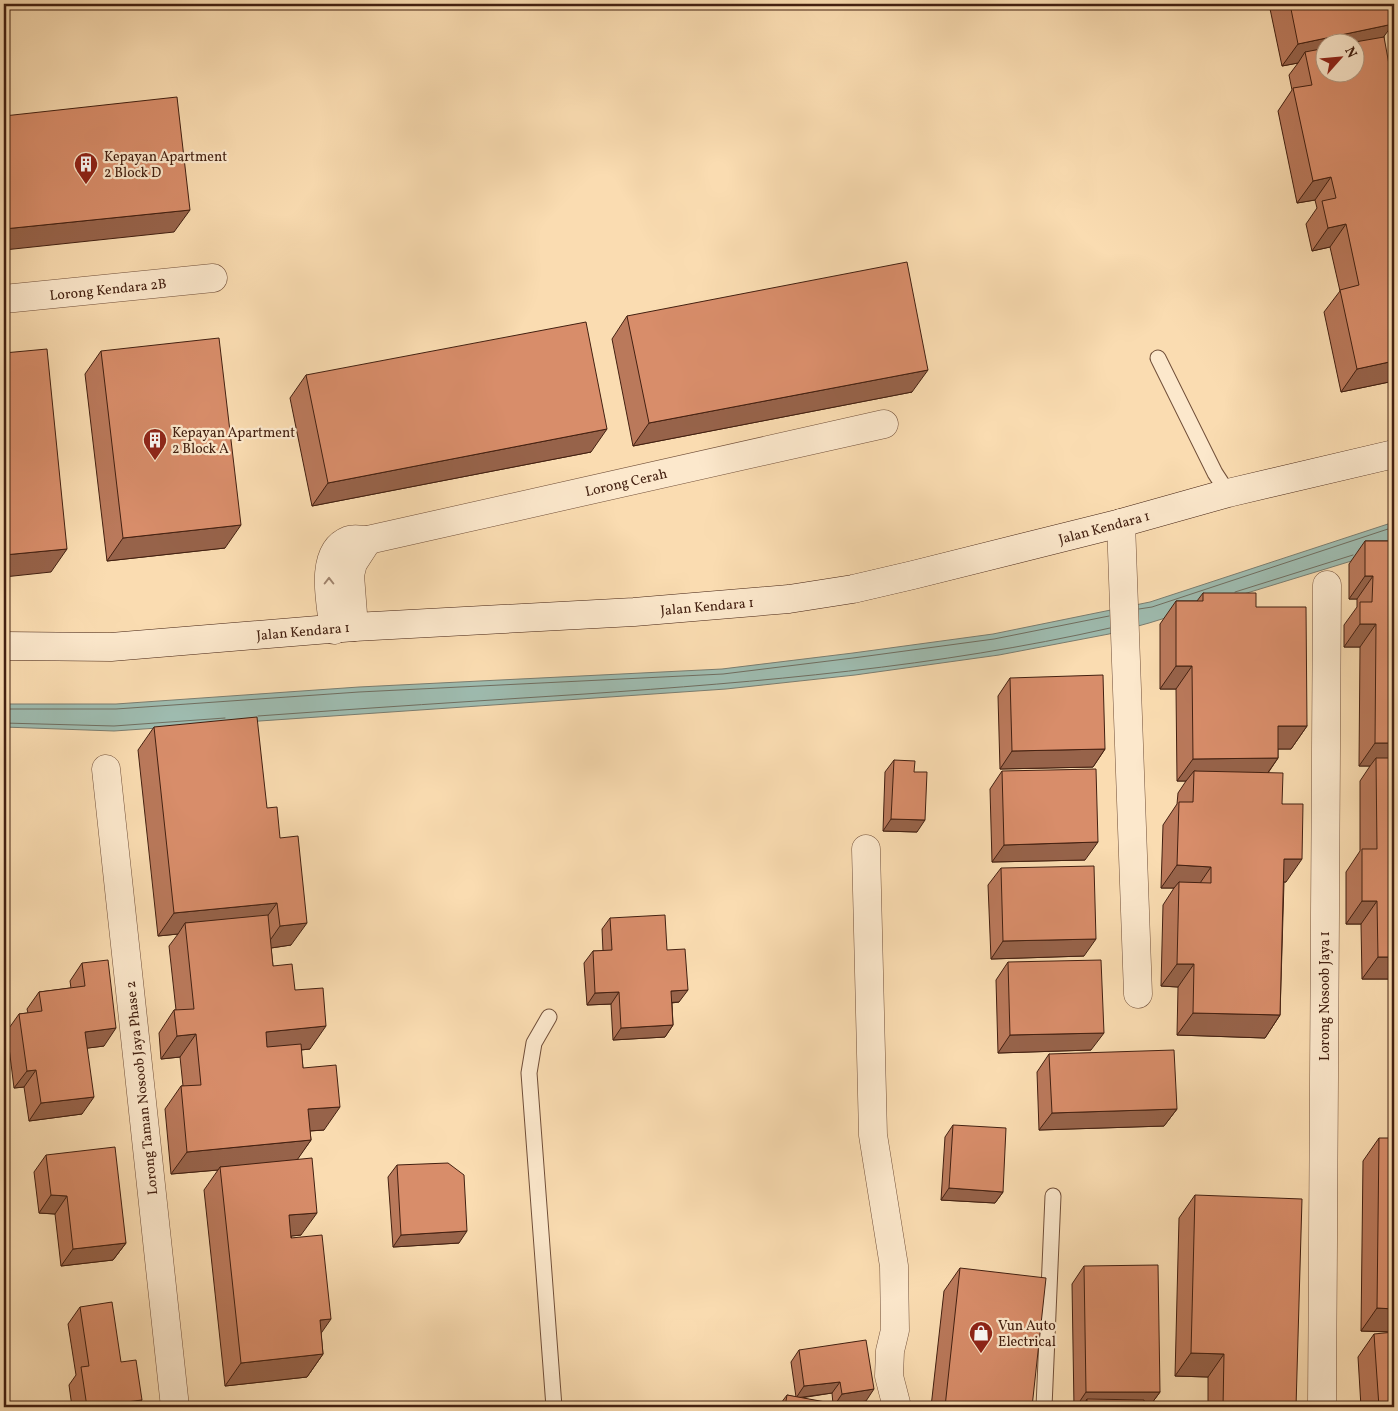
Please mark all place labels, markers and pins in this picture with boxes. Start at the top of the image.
place label: Kepayan Apartment 2 Block D [104,148,227,183]
building icon: Kepayan Apartment 2 Block D [73,151,99,185]
place label: Kepayan Apartment 2 Block A [172,424,295,459]
building icon: Kepayan Apartment 2 Block A [142,427,168,461]
place label: Vun Auto Electrical [998,1317,1056,1352]
shop icon: Vun Auto Electrical [968,1320,994,1354]

